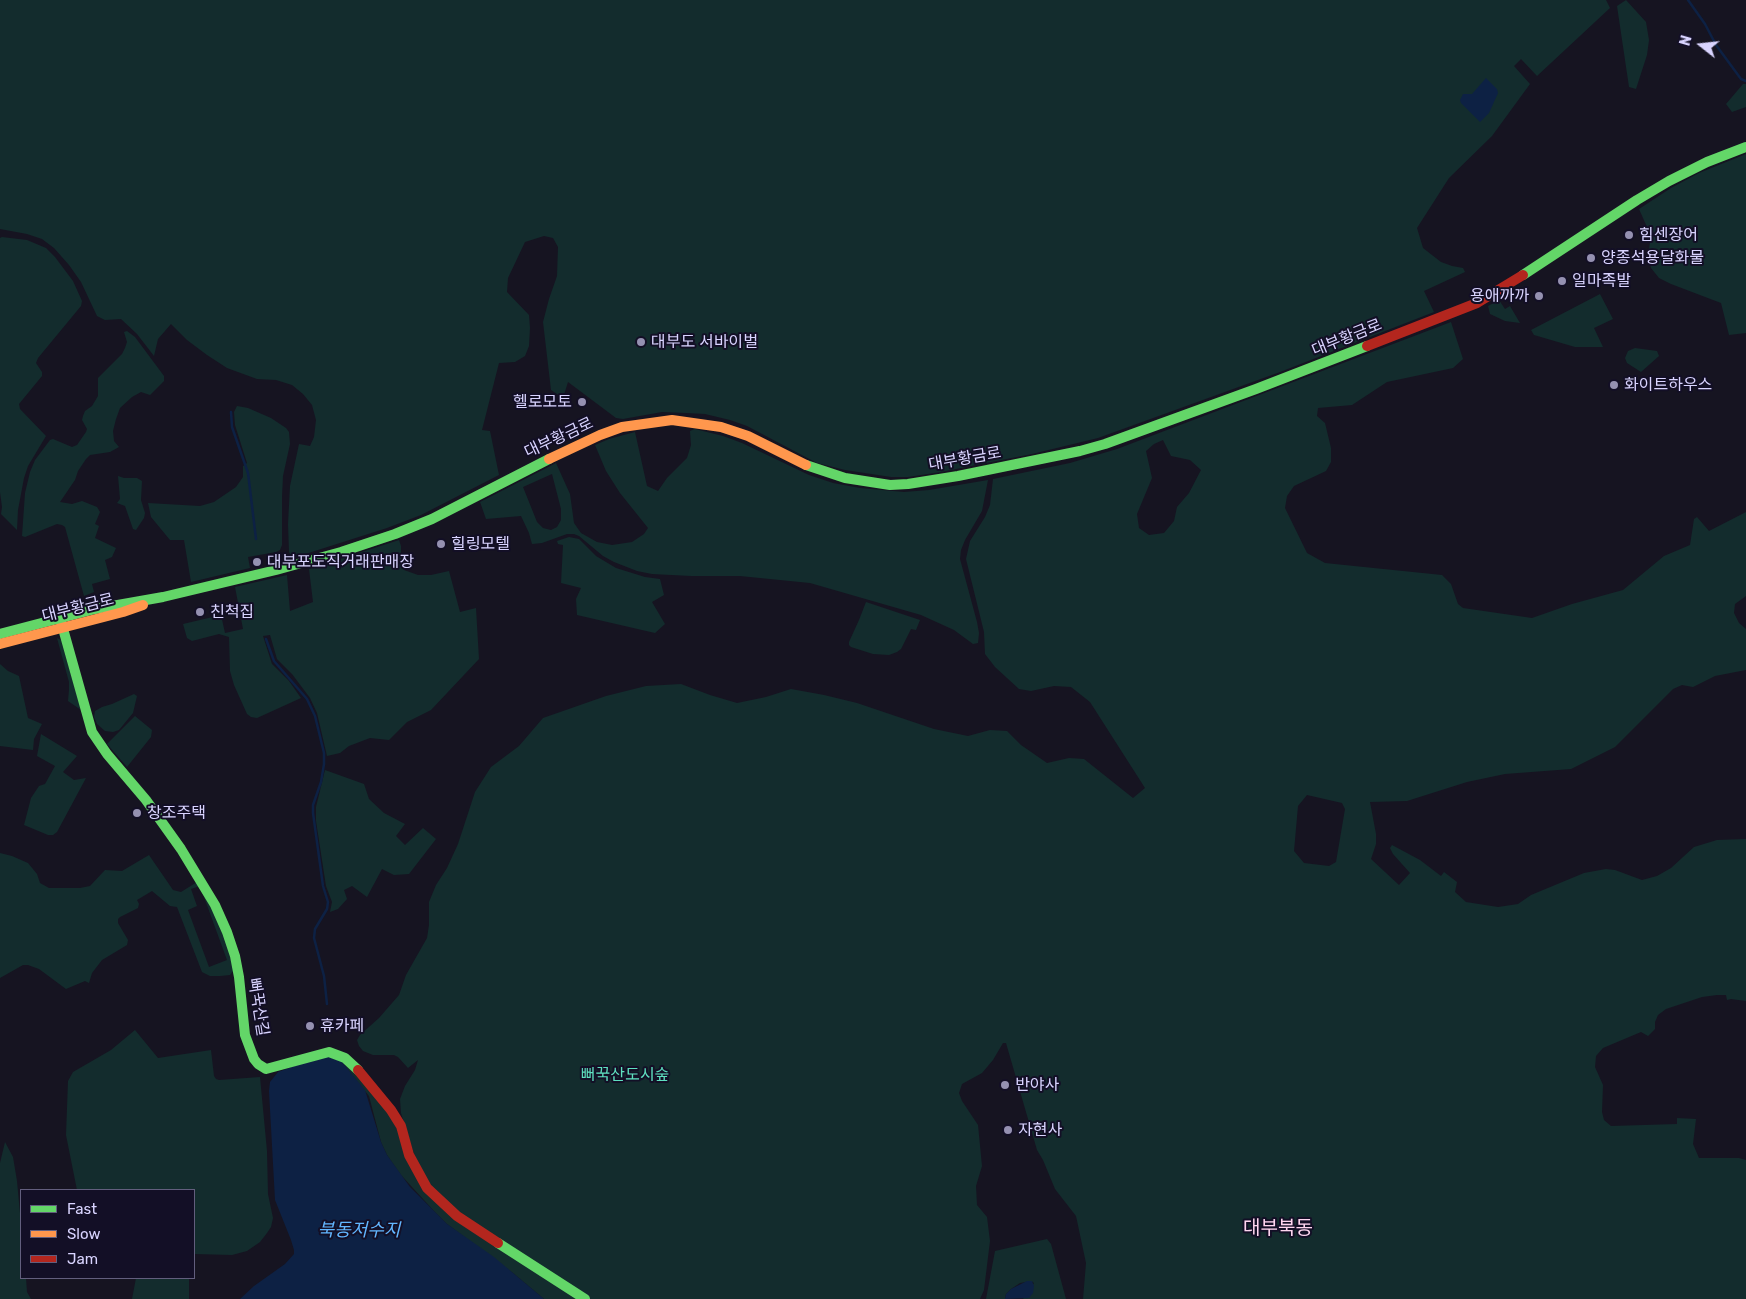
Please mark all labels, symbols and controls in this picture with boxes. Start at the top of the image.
north arrow [1676,20,1726,70]
text: N [1677,34,1696,48]
place label: 힘센장어 [1639,225,1698,245]
marker: 힘센장어 [1623,229,1635,241]
place label: 양종석용달화물 [1601,248,1704,268]
marker: 양종석용달화물 [1585,252,1597,264]
place label: 일마족발 [1572,271,1631,291]
marker: 일마족발 [1556,275,1568,287]
place label: 용애까까 [1470,286,1529,306]
marker: 용애까까 [1533,290,1545,302]
street label: 대부황금로 [1309,315,1385,361]
place label: 대부도 서바이벌 [651,332,758,352]
marker: 대부도 서바이벌 [635,336,647,348]
place label: 화이트하우스 [1624,375,1712,395]
marker: 화이트하우스 [1608,379,1620,391]
place label: 헬로모토 [513,392,572,412]
marker: 헬로모토 [576,396,588,408]
street label: 대부황금로 [522,414,596,462]
street label: 대부황금로 [927,443,1003,475]
place label: 힐링모텔 [451,534,510,554]
marker: 힐링모텔 [435,538,447,550]
place label: 대부포도직거래판매장 [267,552,414,572]
marker: 대부포도직거래판매장 [251,556,263,568]
street label: 대부황금로 [40,590,116,626]
place label: 친척집 [210,602,254,622]
marker: 친척집 [194,606,206,618]
place label: 창조주택 [147,803,206,823]
marker: 창조주택 [131,807,143,819]
street label: 뻐꾹산길 [244,976,272,1038]
place label: 휴카페 [320,1016,364,1036]
marker: 휴카페 [304,1020,316,1032]
park label: 뻐꾹산도시숲 [581,1065,669,1085]
place label: 반야사 [1015,1075,1059,1095]
marker: 반야사 [999,1079,1011,1091]
place label: 자현사 [1018,1120,1062,1140]
marker: 자현사 [1002,1124,1014,1136]
legend [20,1189,195,1279]
text: Fast [67,1200,97,1218]
district label: 대부북동 [1243,1218,1313,1240]
water label: 북동저수지 [318,1220,400,1242]
text: Slow [67,1225,100,1243]
text: Jam [67,1250,98,1268]

